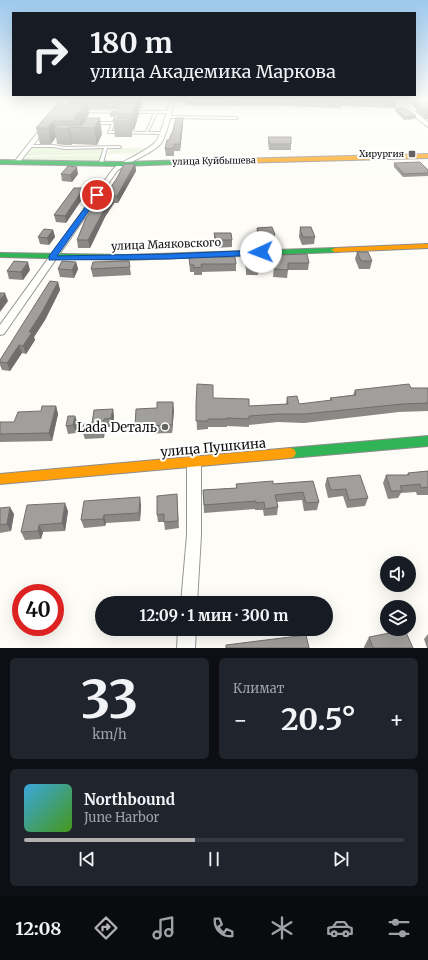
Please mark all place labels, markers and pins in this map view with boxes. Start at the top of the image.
place label: Хирургия [359,148,404,159]
marker: Хирургия [407,149,417,159]
pin [80,178,114,212]
place label: Lada Dеталь [77,419,157,436]
marker: Lada Dеталь [160,422,170,432]

